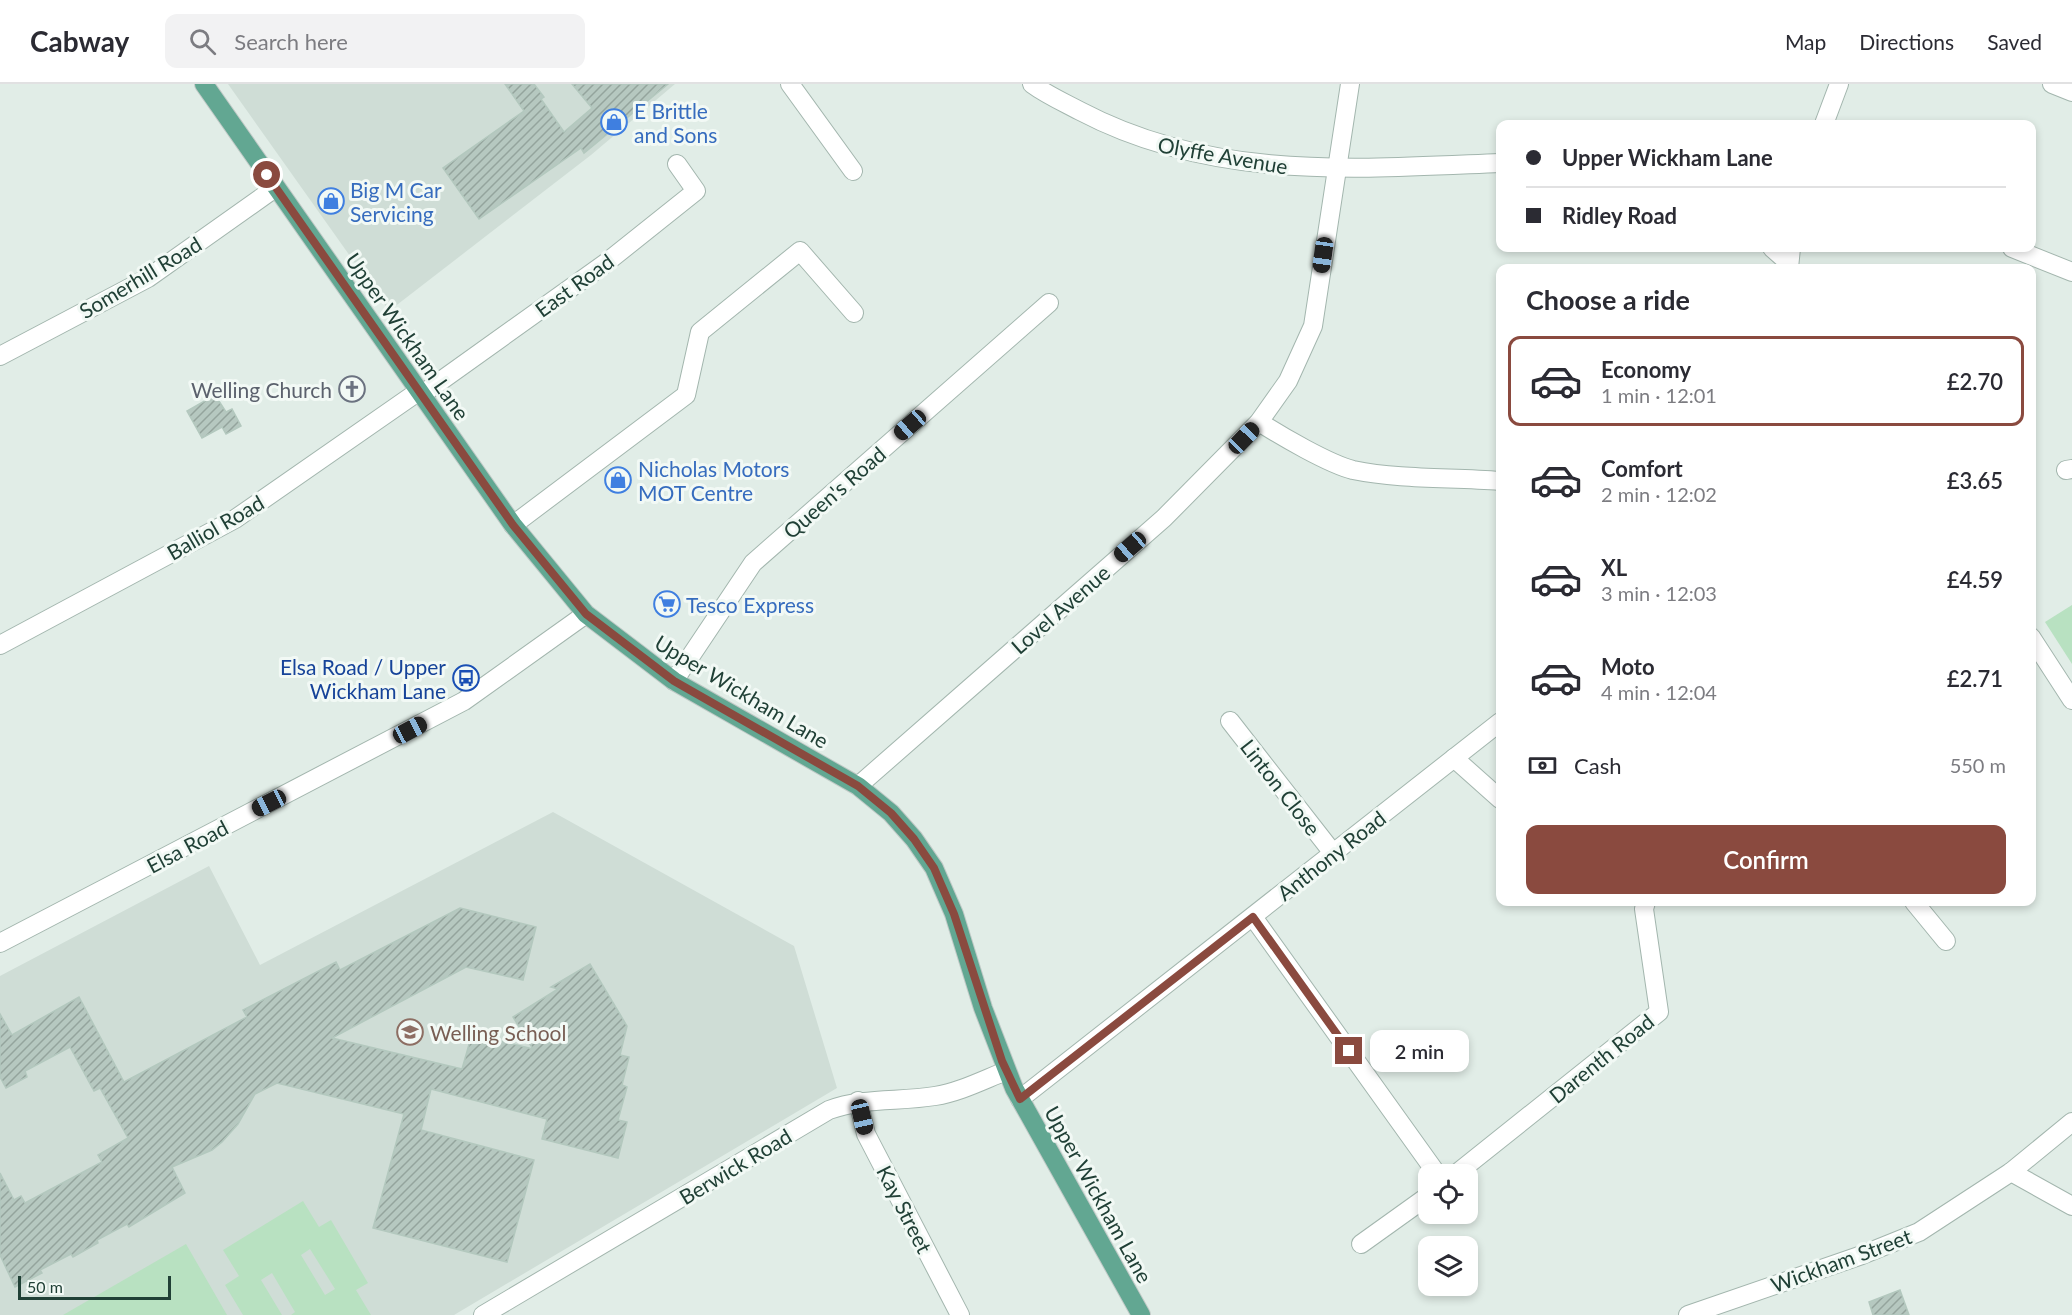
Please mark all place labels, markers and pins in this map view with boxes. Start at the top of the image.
place label: E Brittle and Sons [634,98,717,147]
shop icon: E Brittle and Sons [599,107,629,137]
place label: Big M Car Servicing [350,177,442,226]
shop icon: Big M Car Servicing [316,186,346,216]
church icon: Welling Church [337,374,367,404]
place label: Welling Church [191,377,332,402]
place label: Nicholas Motors MOT Centre [638,456,789,505]
shop icon: Nicholas Motors MOT Centre [603,465,633,495]
supermarket icon: Tesco Express [652,589,682,619]
place label: Tesco Express [686,592,814,617]
place label: Elsa Road / Upper Wickham Lane [280,654,446,703]
bus stop icon: Elsa Road / Upper Wickham Lane [451,663,481,693]
school or university icon: Welling School [395,1017,425,1047]
place label: Welling School [430,1020,566,1045]

